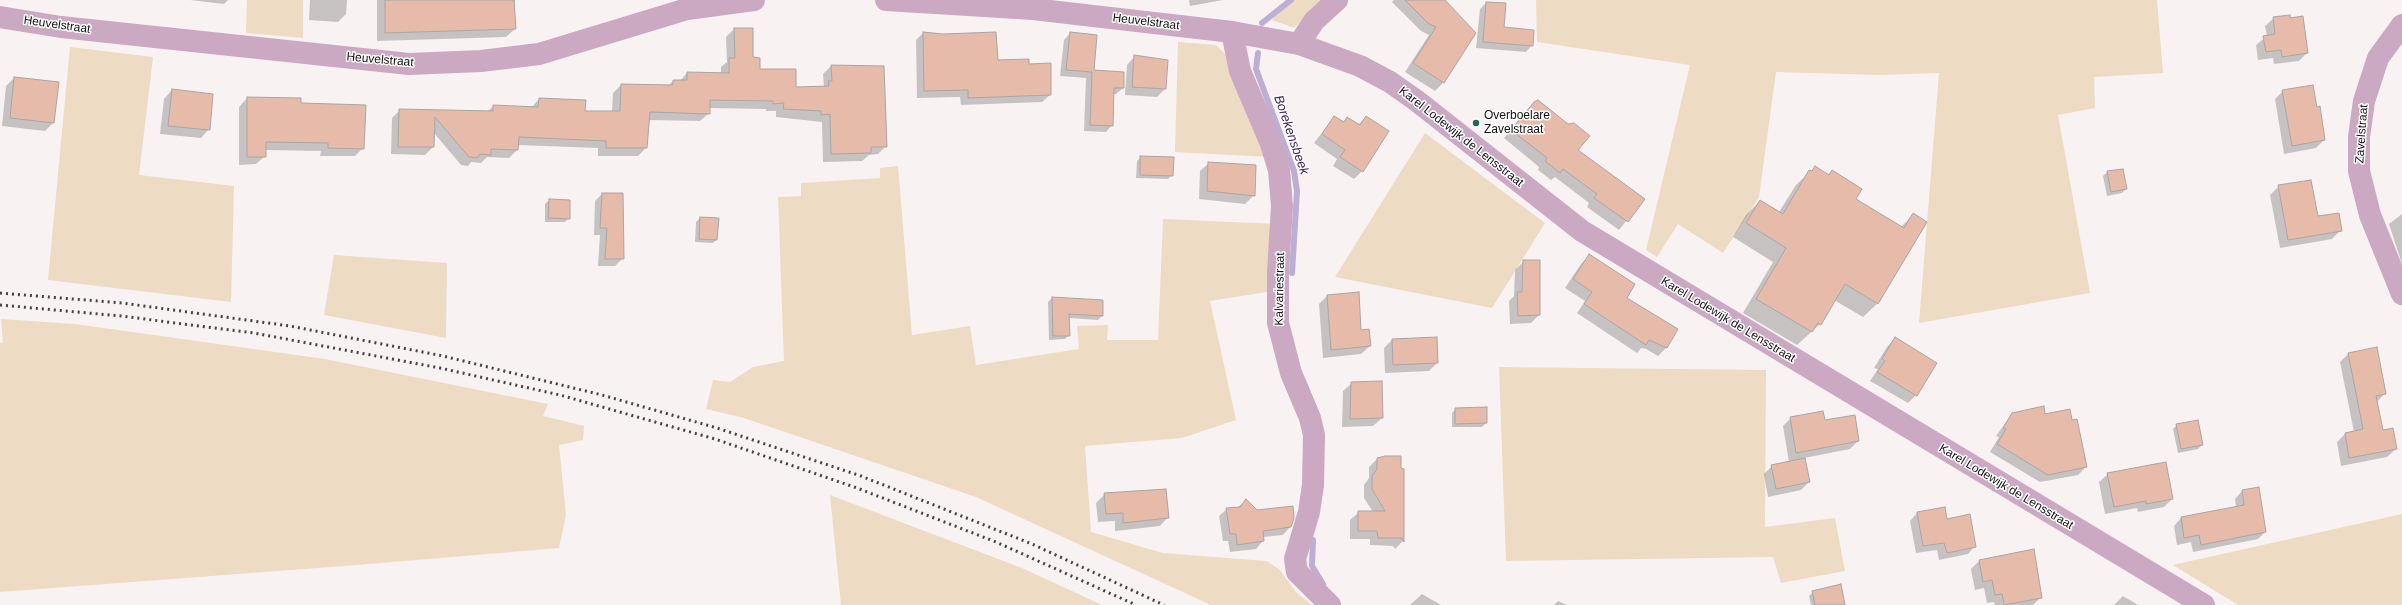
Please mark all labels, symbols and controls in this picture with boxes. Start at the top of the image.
street label: Heuvelstraat [1112,11,1180,33]
street label: Heuvelstraat [23,13,91,37]
street label: Heuvelstraat [346,50,414,70]
street label: Karel Lodewijk de Lensstraat [1396,84,1526,190]
water label: Borekensbeek [1270,93,1312,177]
street label: Zavelstraat [2353,104,2371,164]
place label: Overboelare Zavelstraat [1484,109,1550,137]
marker: Overboelare Zavelstraat [1471,118,1481,128]
street label: Kalvariestraat [1272,252,1288,326]
street label: Karel Lodewijk de Lensstraat [1658,274,1798,366]
street label: Karel Lodewijk de Lensstraat [1936,441,2076,533]

